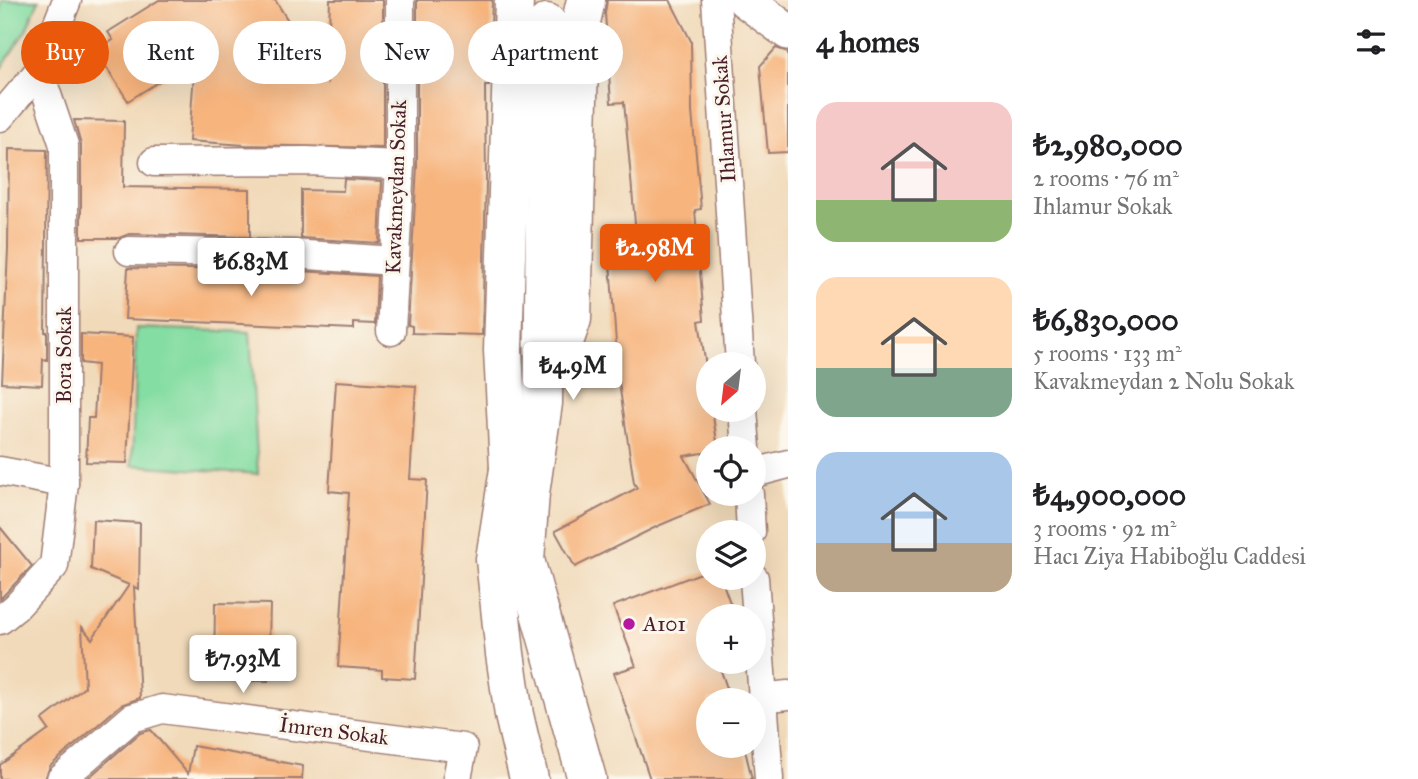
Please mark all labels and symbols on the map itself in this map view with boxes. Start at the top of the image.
street label: Ihlamur Sokak [707,54,741,183]
street label: Kavakmeydan Sokak [380,99,412,275]
pin: ₺2.98M [598,224,712,284]
pin: ₺6.83M [194,238,308,298]
street label: Bora Sokak [51,306,77,403]
pin: ₺4.9M [524,342,622,402]
north arrow [696,352,766,422]
place label: A101 [642,611,686,637]
marker: A101 [621,616,637,632]
pin: ₺7.93M [186,636,300,695]
street label: İmren Sokak [278,711,390,751]

